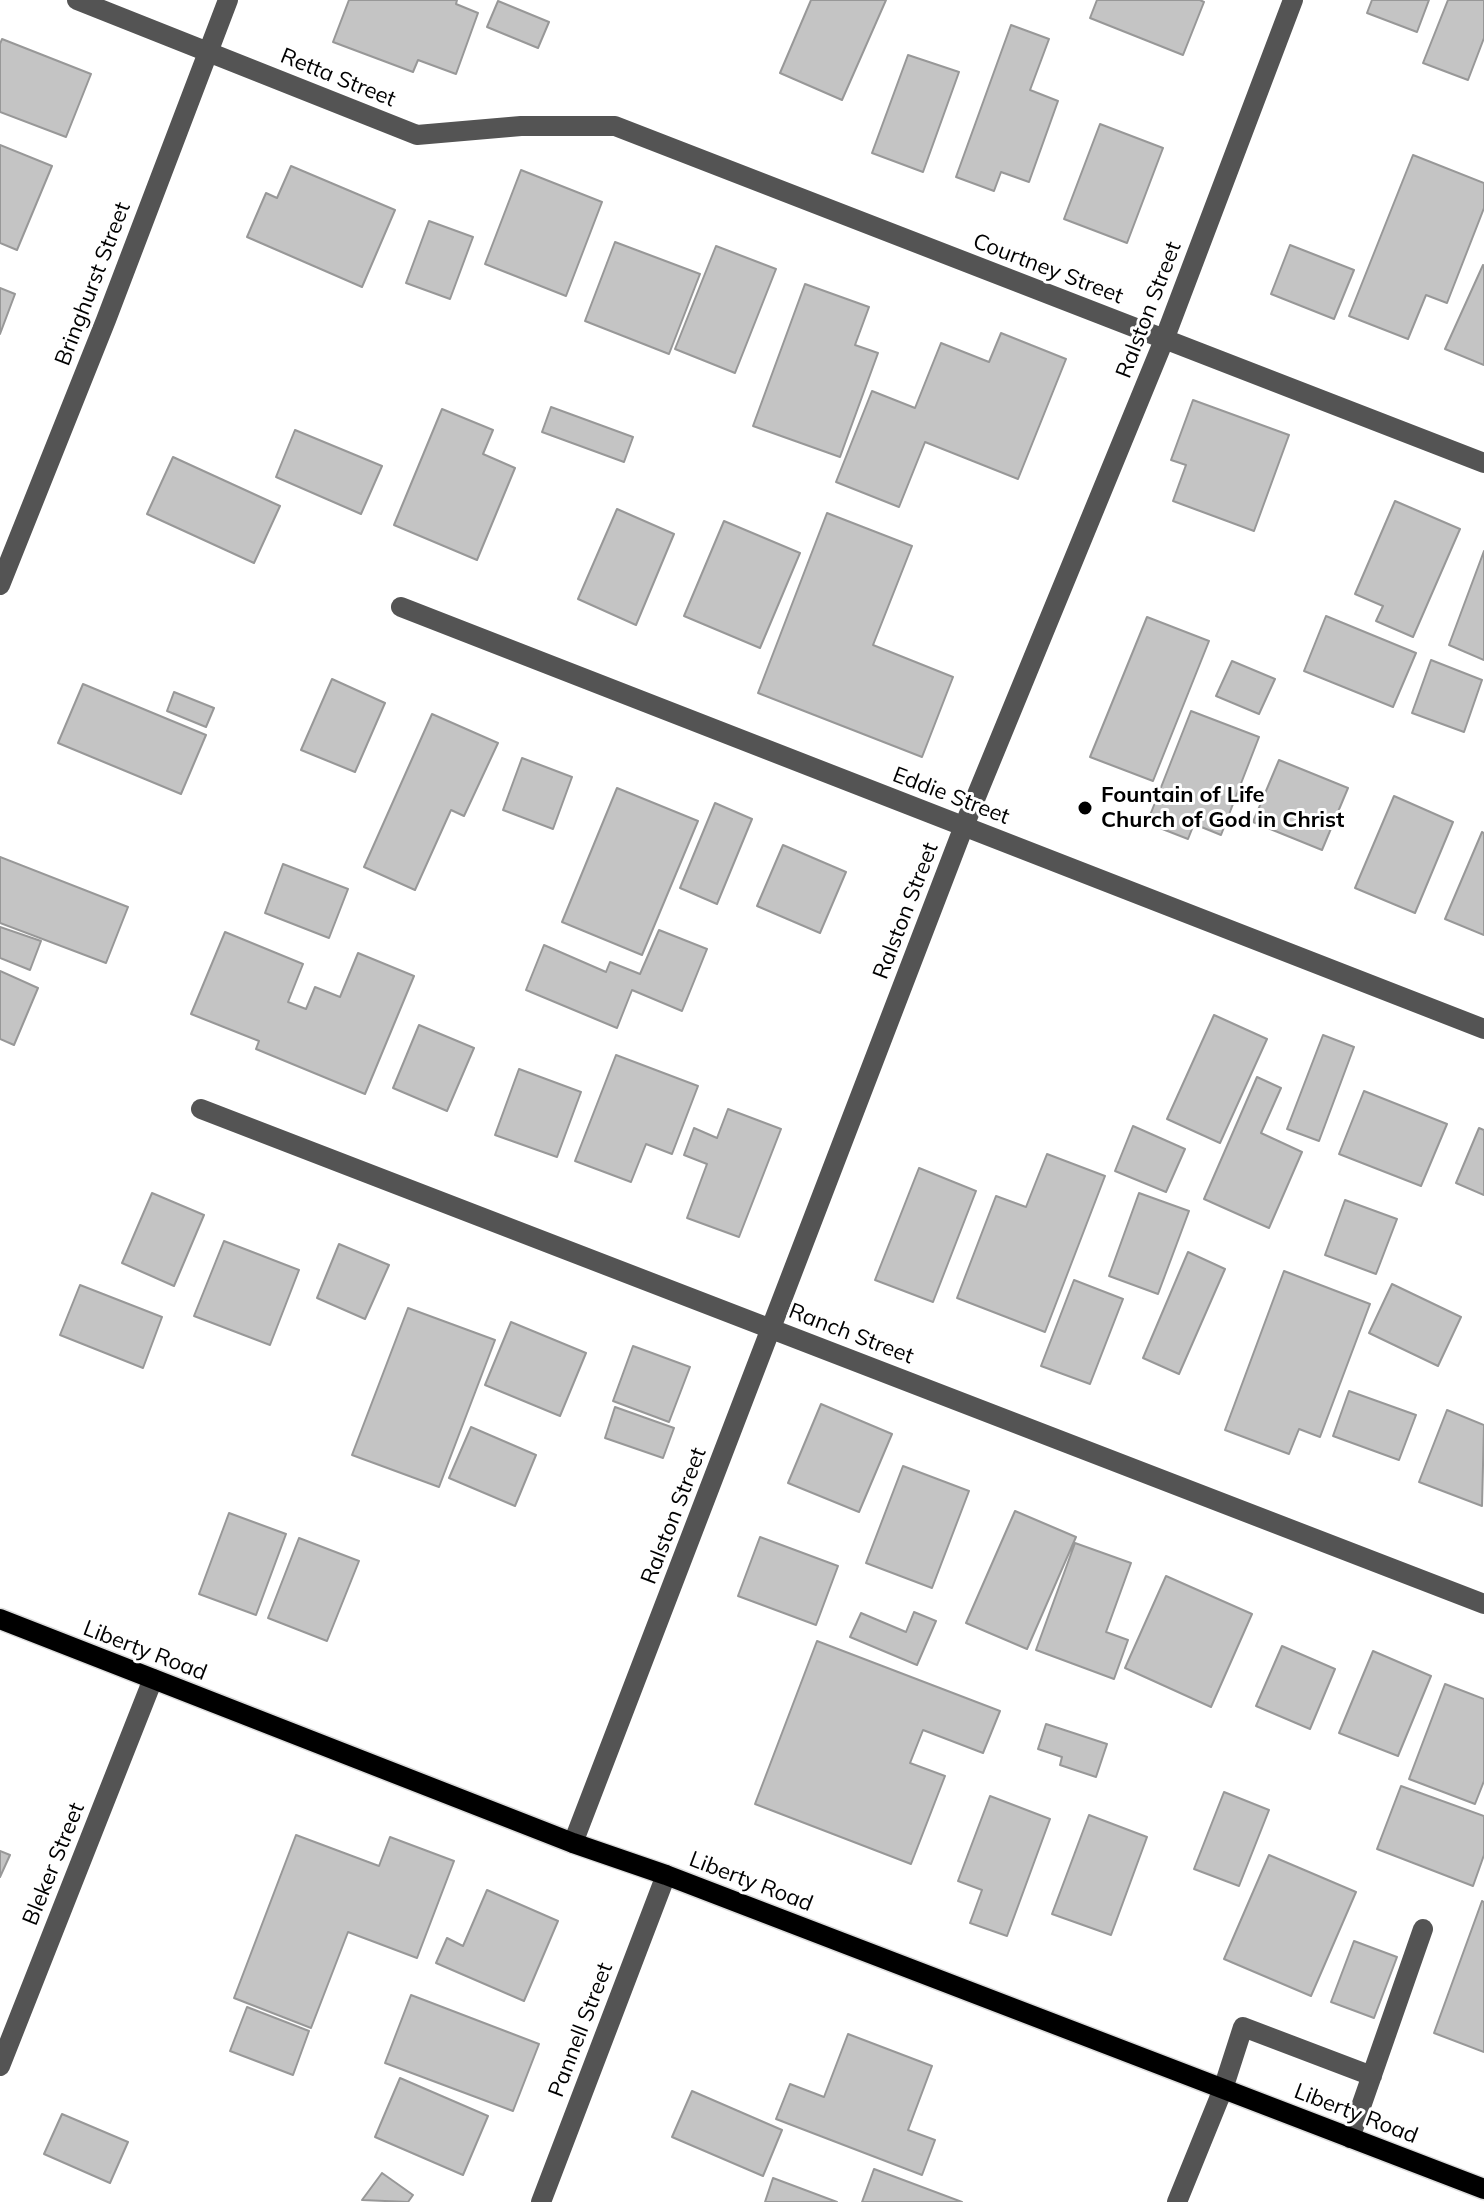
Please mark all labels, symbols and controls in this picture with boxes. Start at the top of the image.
street label: Retta Street [277,43,399,113]
street label: Bringhurst Street [50,199,136,369]
street label: Courtney Street [969,228,1127,310]
street label: Ralston Street [1111,238,1187,382]
street label: Eddie Street [889,762,1013,830]
place label: Fountain of Life Church of God in Christ [1101,782,1344,834]
marker: Fountain of Life Church of God in Christ [1076,799,1094,817]
street label: Ralston Street [868,839,944,983]
street label: Ranch Street [785,1298,917,1370]
street label: Ralston Street [636,1444,712,1588]
street label: Liberty Road [80,1615,210,1687]
street label: Bleker Street [17,1799,91,1929]
street label: Liberty Road [686,1846,816,1918]
street label: Pannell Street [543,1959,619,2101]
street label: Liberty Road [1291,2078,1421,2150]

